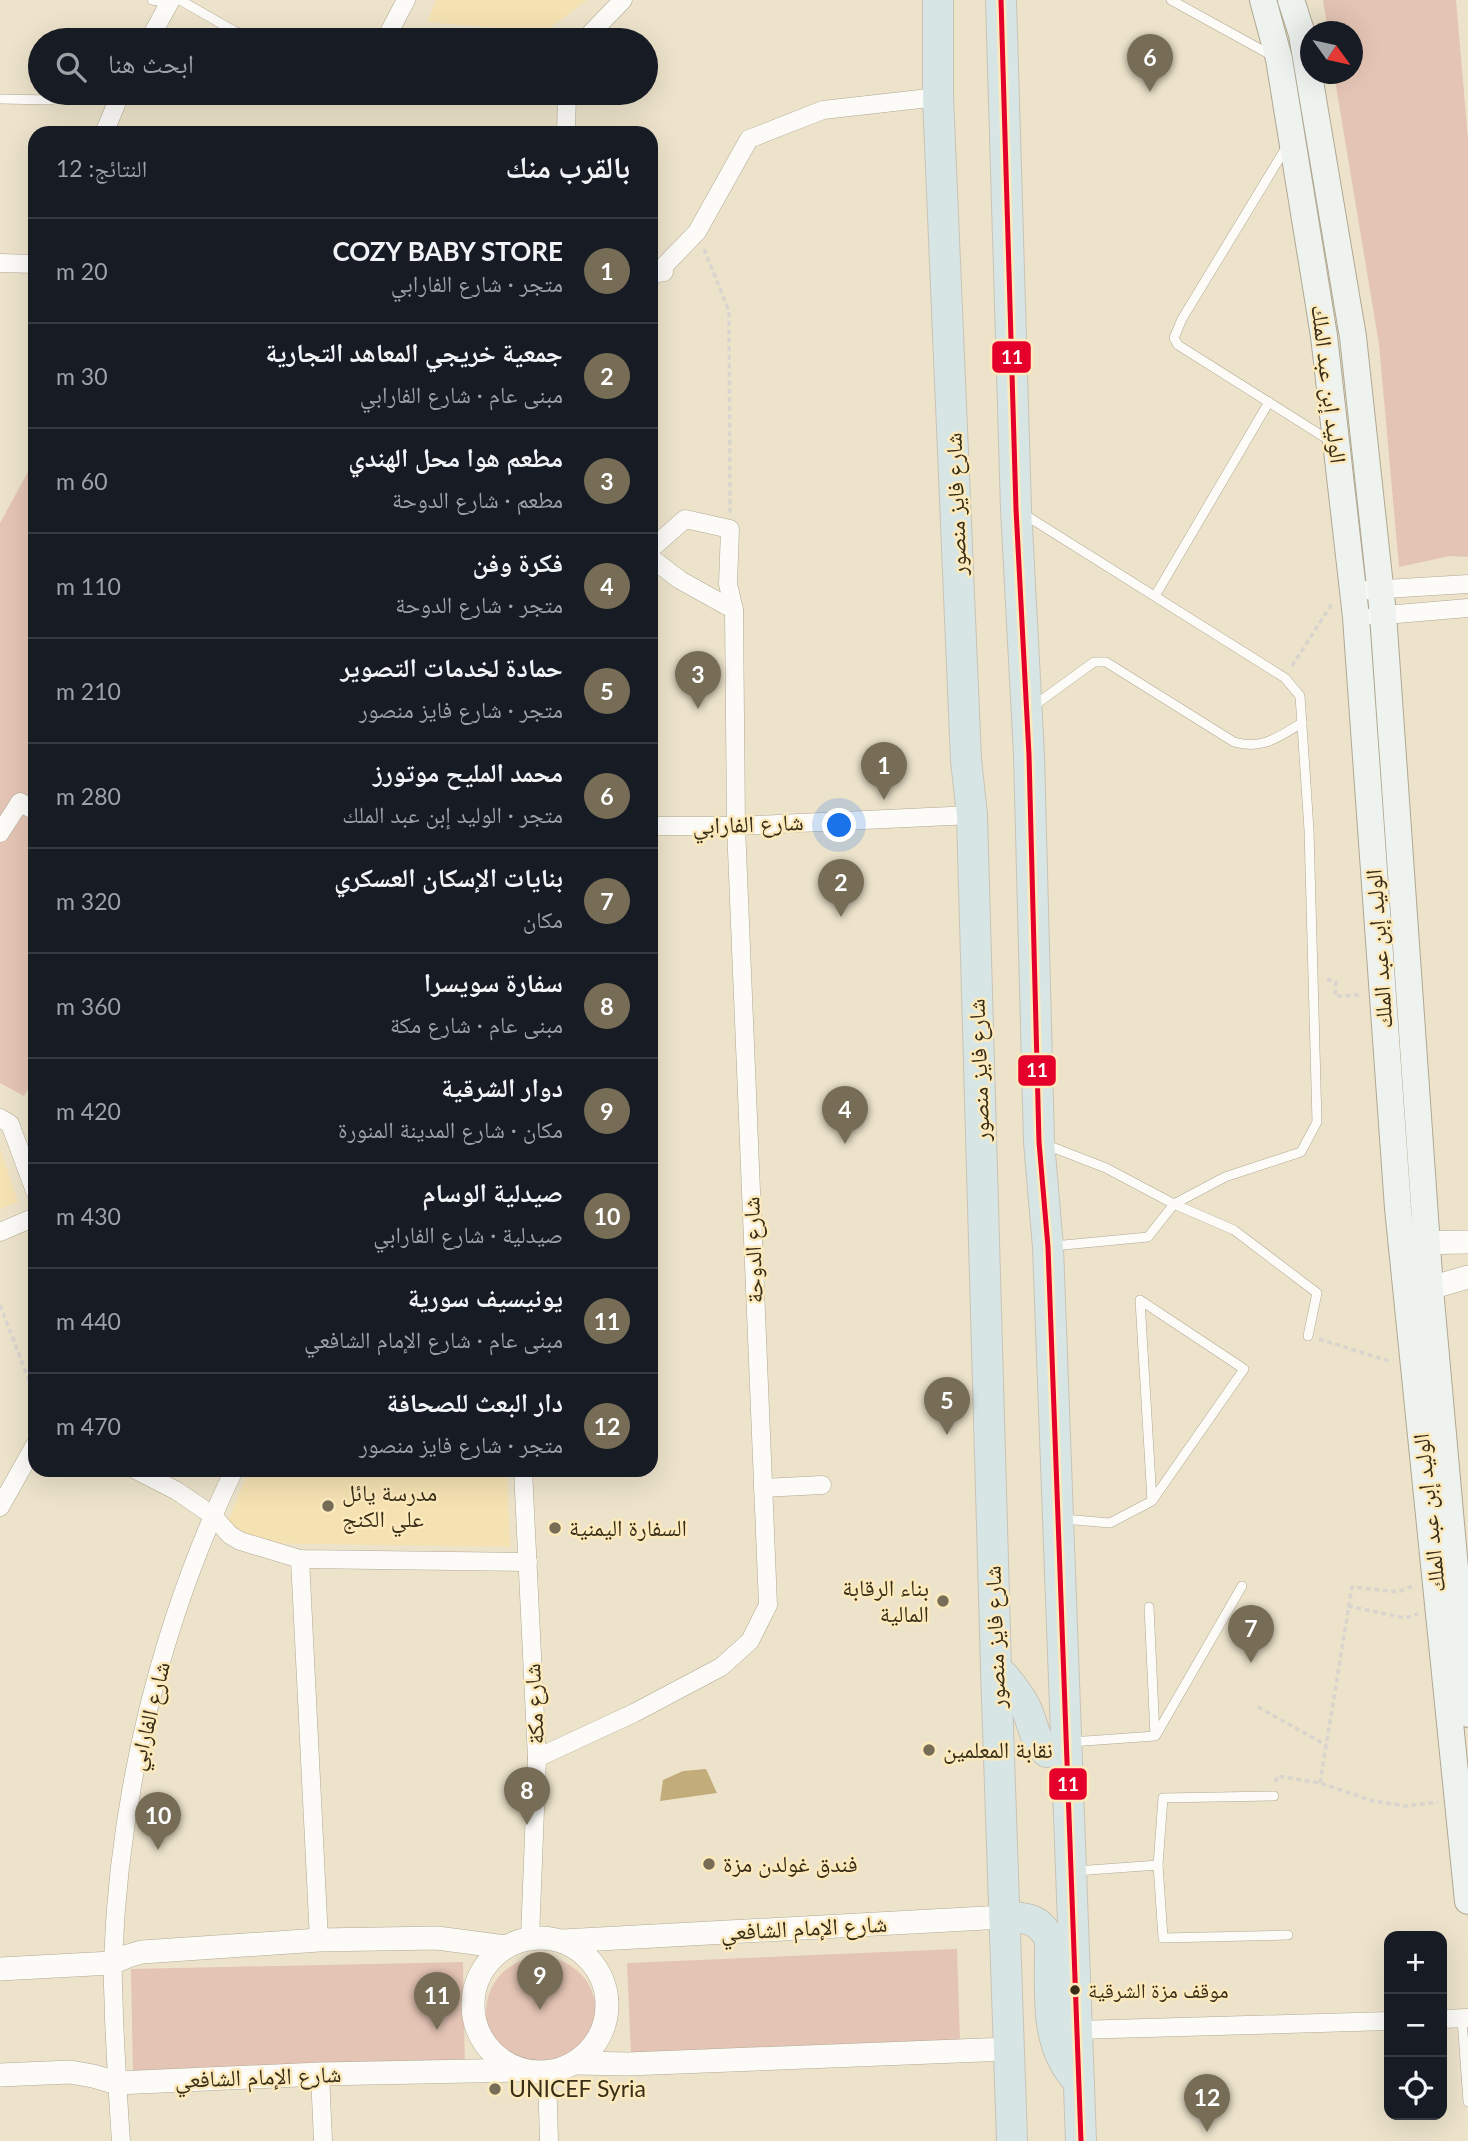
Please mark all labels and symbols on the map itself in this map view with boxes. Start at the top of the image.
north arrow [1300,21,1363,84]
pin: 6 [1127,34,1173,92]
street label: الوليد إبن عبد الملك [1304,303,1354,465]
line badge: 11 [991,340,1032,374]
text: 11 [1001,345,1023,368]
street label: شارع فايز منصور [939,432,974,577]
pin: 3 [675,651,721,709]
pin: 1 [861,742,907,800]
street label: شارع الفارابي [692,807,804,845]
your location [822,808,856,842]
pin: 2 [818,859,864,917]
street label: الوليد إبن عبد الملك [1358,868,1400,1030]
street label: شارع فايز منصور [962,998,997,1143]
line badge: 11 [1017,1054,1057,1087]
text: 11 [1026,1058,1048,1081]
pin: 4 [822,1086,868,1144]
street label: شارع الدوحة [736,1196,770,1304]
pin: 5 [924,1377,970,1435]
street label: الوليد إبن عبد الملك [1406,1432,1452,1594]
place label: مدرسة يائل علي الكنج [342,1478,437,1538]
marker: مدرسة يائل علي الكنج [320,1498,336,1514]
place label: السفارة اليمنية [569,1513,687,1541]
marker: السفارة اليمنية [547,1520,563,1536]
street label: شارع فايز منصور [978,1565,1013,1710]
place label: بناء الرقابة المالية [842,1573,929,1627]
marker: بناء الرقابة المالية [935,1593,951,1609]
pin: 7 [1228,1605,1274,1663]
street label: شارع الفارابي [121,1658,181,1774]
street label: شارع مكة [517,1663,551,1745]
place label: نقابة المعلمين [943,1735,1053,1764]
marker: نقابة المعلمين [921,1742,937,1758]
pin: 8 [504,1767,550,1825]
line badge: 11 [1048,1767,1088,1801]
text: 11 [1057,1772,1079,1795]
pin: 10 [135,1792,181,1850]
place label: فندق غولدن مزة [723,1849,858,1878]
marker: فندق غولدن مزة [701,1856,717,1872]
street label: شارع الإمام الشافعي [720,1909,888,1951]
pin: 9 [517,1952,563,2010]
pin: 11 [414,1972,460,2030]
place label: موقف مزة الشرقية [1088,1977,1229,2002]
marker: موقف مزة الشرقية [1068,1983,1082,1997]
street label: شارع الإمام الشافعي [174,2059,342,2099]
place label: UNICEF Syria [509,2074,646,2102]
pin: 12 [1184,2074,1230,2132]
marker: UNICEF Syria [487,2081,503,2097]

